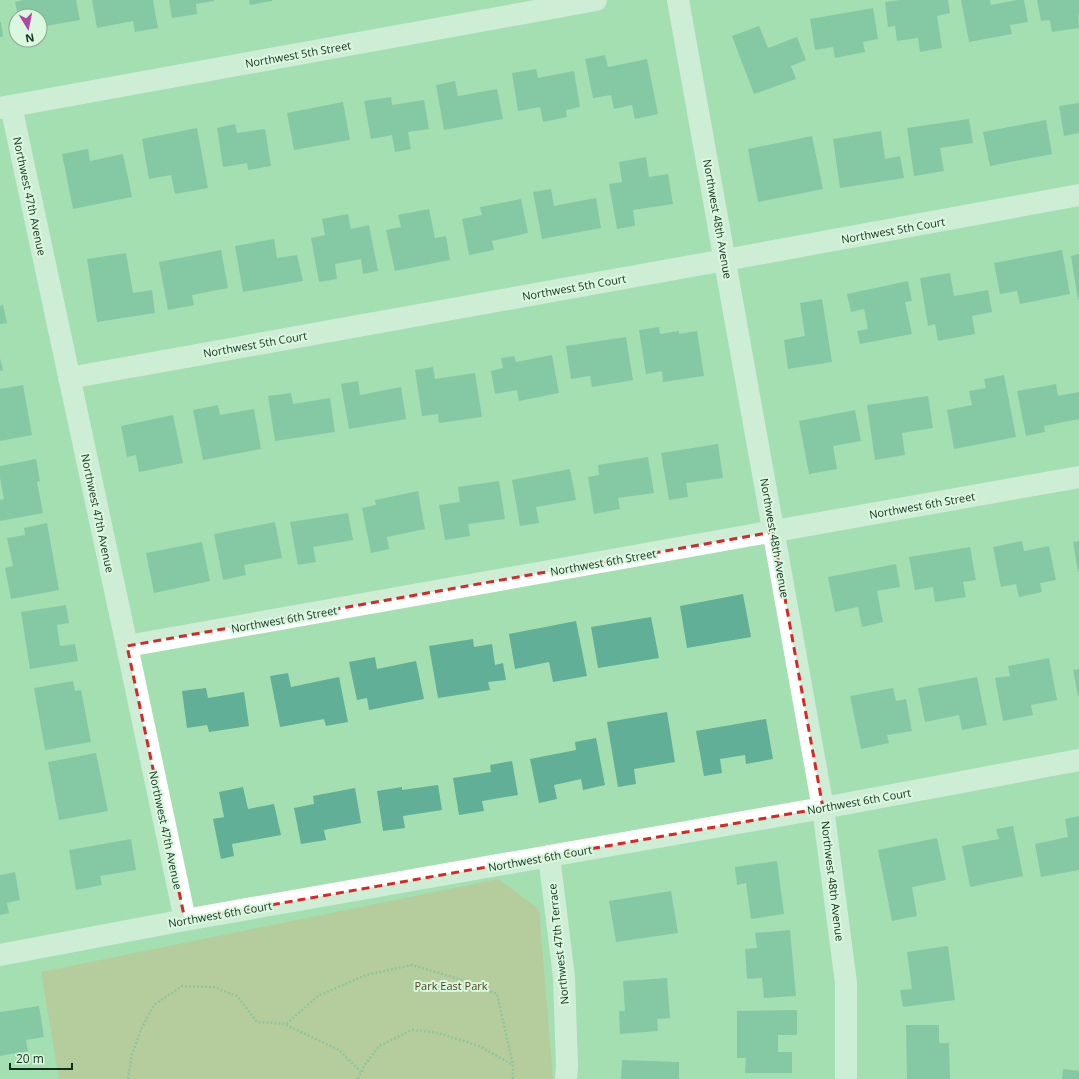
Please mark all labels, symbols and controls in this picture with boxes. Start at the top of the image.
north arrow [8,8,48,48]
text: N [24,30,36,47]
street label: Northwest 5th Street [244,37,352,71]
street label: Northwest 47th Avenue [10,135,50,257]
street label: Northwest 48th Avenue [700,158,736,280]
street label: Northwest 5th Court [840,213,946,247]
street label: Northwest 5th Court [521,270,627,304]
street label: Northwest 5th Court [202,327,308,361]
street label: Northwest 47th Avenue [78,452,118,574]
street label: Northwest 48th Avenue [757,477,793,599]
street label: Northwest 6th Street [868,488,976,522]
street label: Northwest 6th Street [549,545,657,579]
street label: Northwest 6th Street [230,602,338,636]
street label: Northwest 47th Avenue [146,769,186,891]
street label: Northwest 6th Court [806,784,912,818]
street label: Northwest 48th Avenue [818,820,848,942]
street label: Northwest 6th Court [487,841,593,875]
street label: Northwest 47th Terrace [544,883,572,1005]
street label: Northwest 6th Court [167,897,273,931]
park label: Park East Park [414,978,488,993]
scale bar [10,1045,72,1071]
text: 20 m [16,1050,44,1067]

